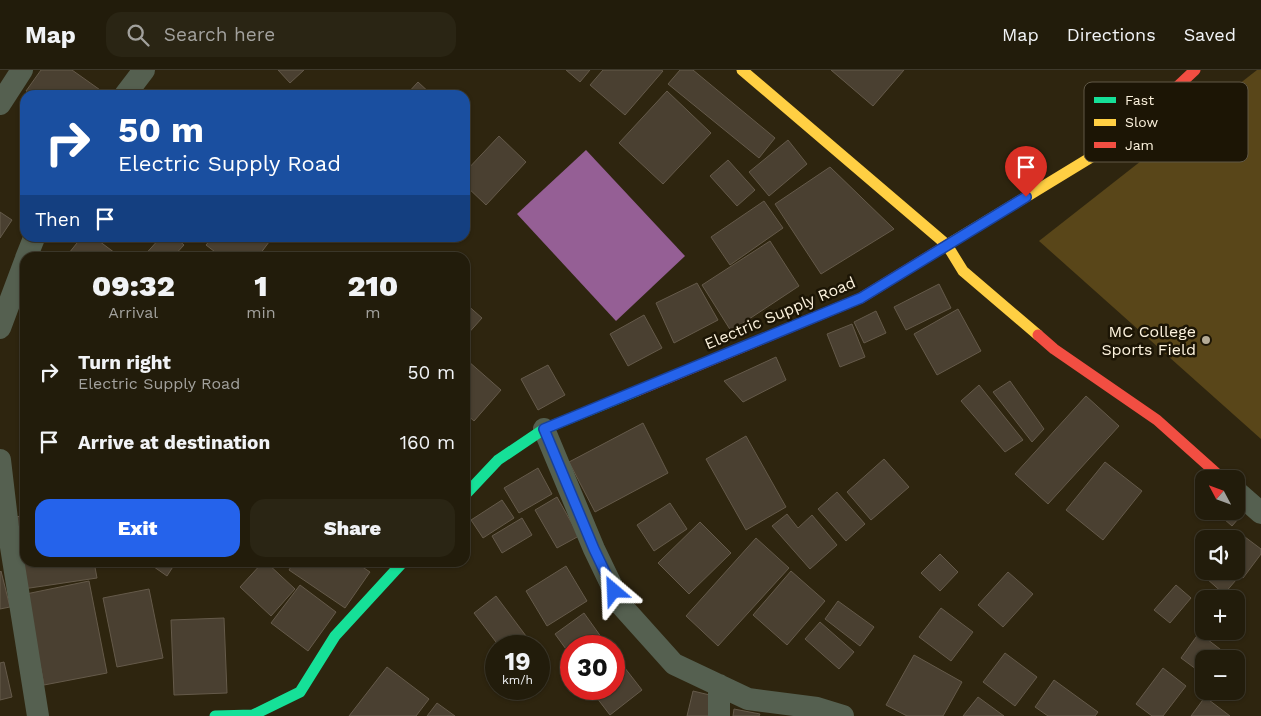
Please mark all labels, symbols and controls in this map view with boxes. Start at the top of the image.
search box [106,12,456,57]
text: Map [25,21,76,49]
icon: search [124,21,152,49]
text: Search here [164,23,275,46]
text: Map [1002,24,1039,45]
text: Directions [1067,24,1156,45]
text: Saved [1184,24,1236,45]
legend [1084,82,1248,162]
text: Fast [1125,92,1154,108]
text: 50 m [118,109,204,151]
icon: right [35,110,100,175]
text: Slow [1125,114,1158,130]
text: Jam [1125,137,1154,153]
pin [1005,146,1047,197]
text: Electric Supply Road [118,151,341,176]
icon: arrive [1012,153,1040,181]
icon: arrive [91,205,119,233]
text: Then [35,208,81,231]
text: 09:32 [92,268,175,303]
text: 1 [254,268,268,303]
text: 210 [347,268,398,303]
street label: Electric Supply Road [702,273,858,353]
text: Arrival [108,303,158,322]
text: min [246,303,276,322]
text: m [365,303,380,322]
place label: MC College Sports Field [1101,322,1196,359]
marker: MC College Sports Field [1200,334,1212,346]
text: Turn right [78,351,171,374]
icon: right [35,358,63,386]
text: 50 m [408,361,455,384]
text: Electric Supply Road [78,374,240,393]
icon: arrive [35,428,63,456]
text: Arrive at destination [78,431,270,454]
text: 160 m [400,431,455,454]
north arrow [1195,470,1245,520]
map controls [1195,470,1245,700]
button: Exit [35,499,240,557]
button: Share [250,499,455,557]
button: sound [1195,530,1245,580]
position arrow [587,564,639,616]
button: + [1195,590,1245,640]
speed limit sign: 30 [560,635,625,700]
text: 19 [504,647,531,676]
button: − [1195,650,1245,700]
text: km/h [502,673,533,687]

